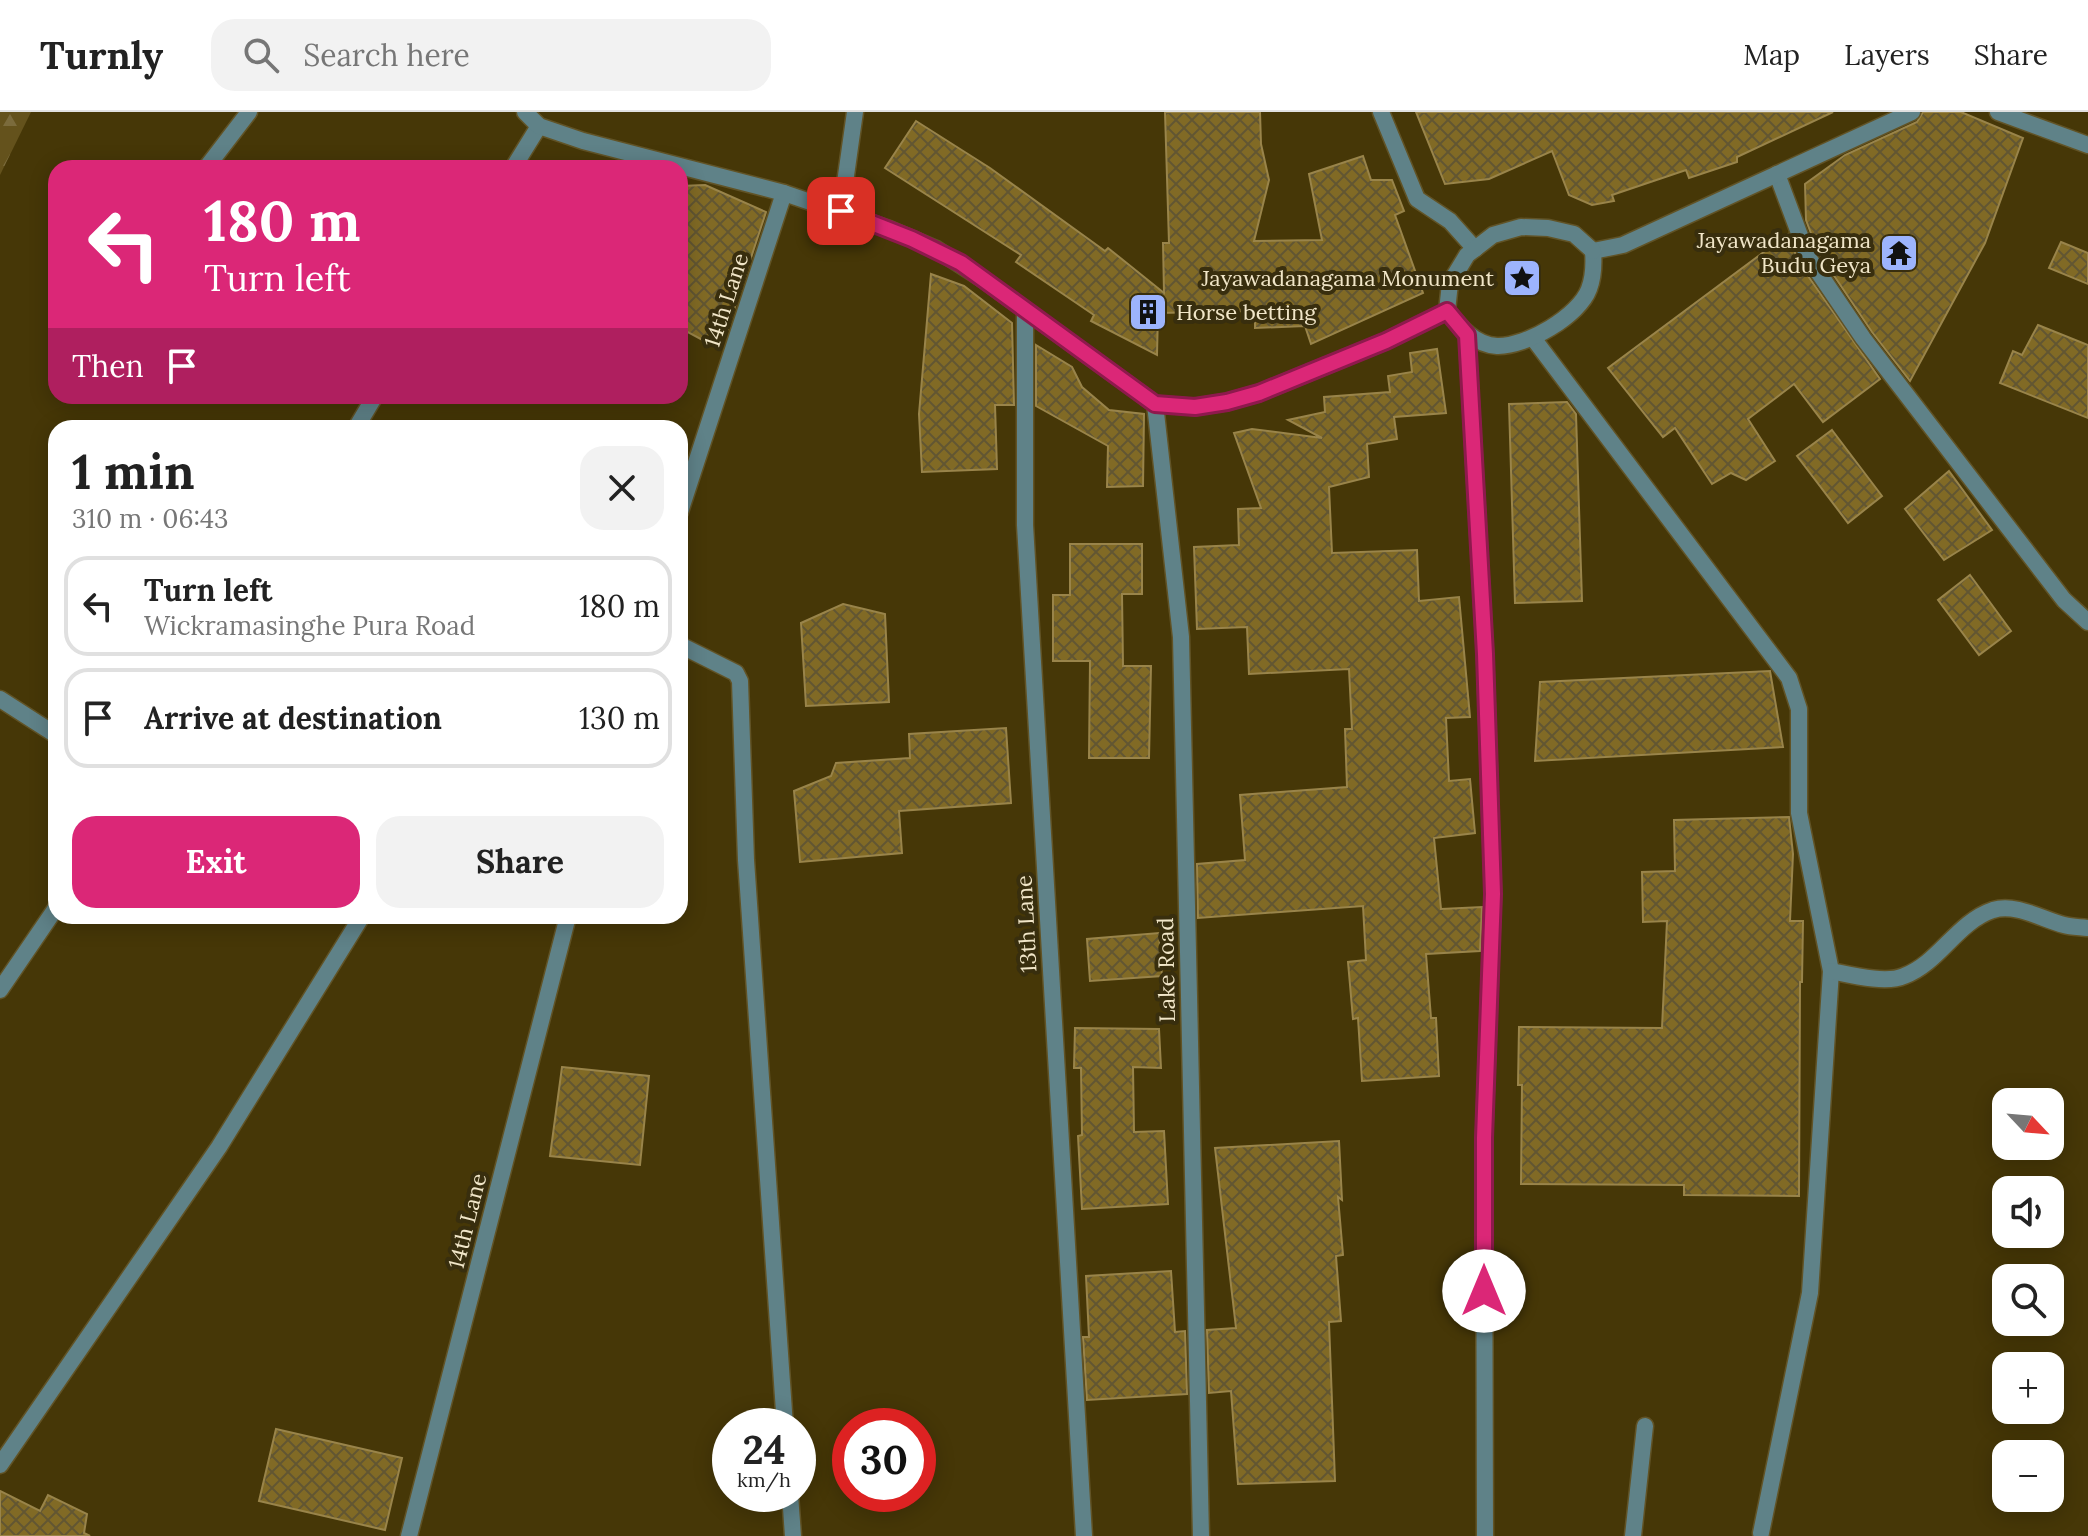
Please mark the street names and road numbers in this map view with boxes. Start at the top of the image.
street label: 14th Lane [698,249,754,351]
street label: 13th Lane [1009,874,1043,973]
street label: Lake Road [1151,917,1181,1023]
street label: 14th Lane [442,1170,492,1272]

